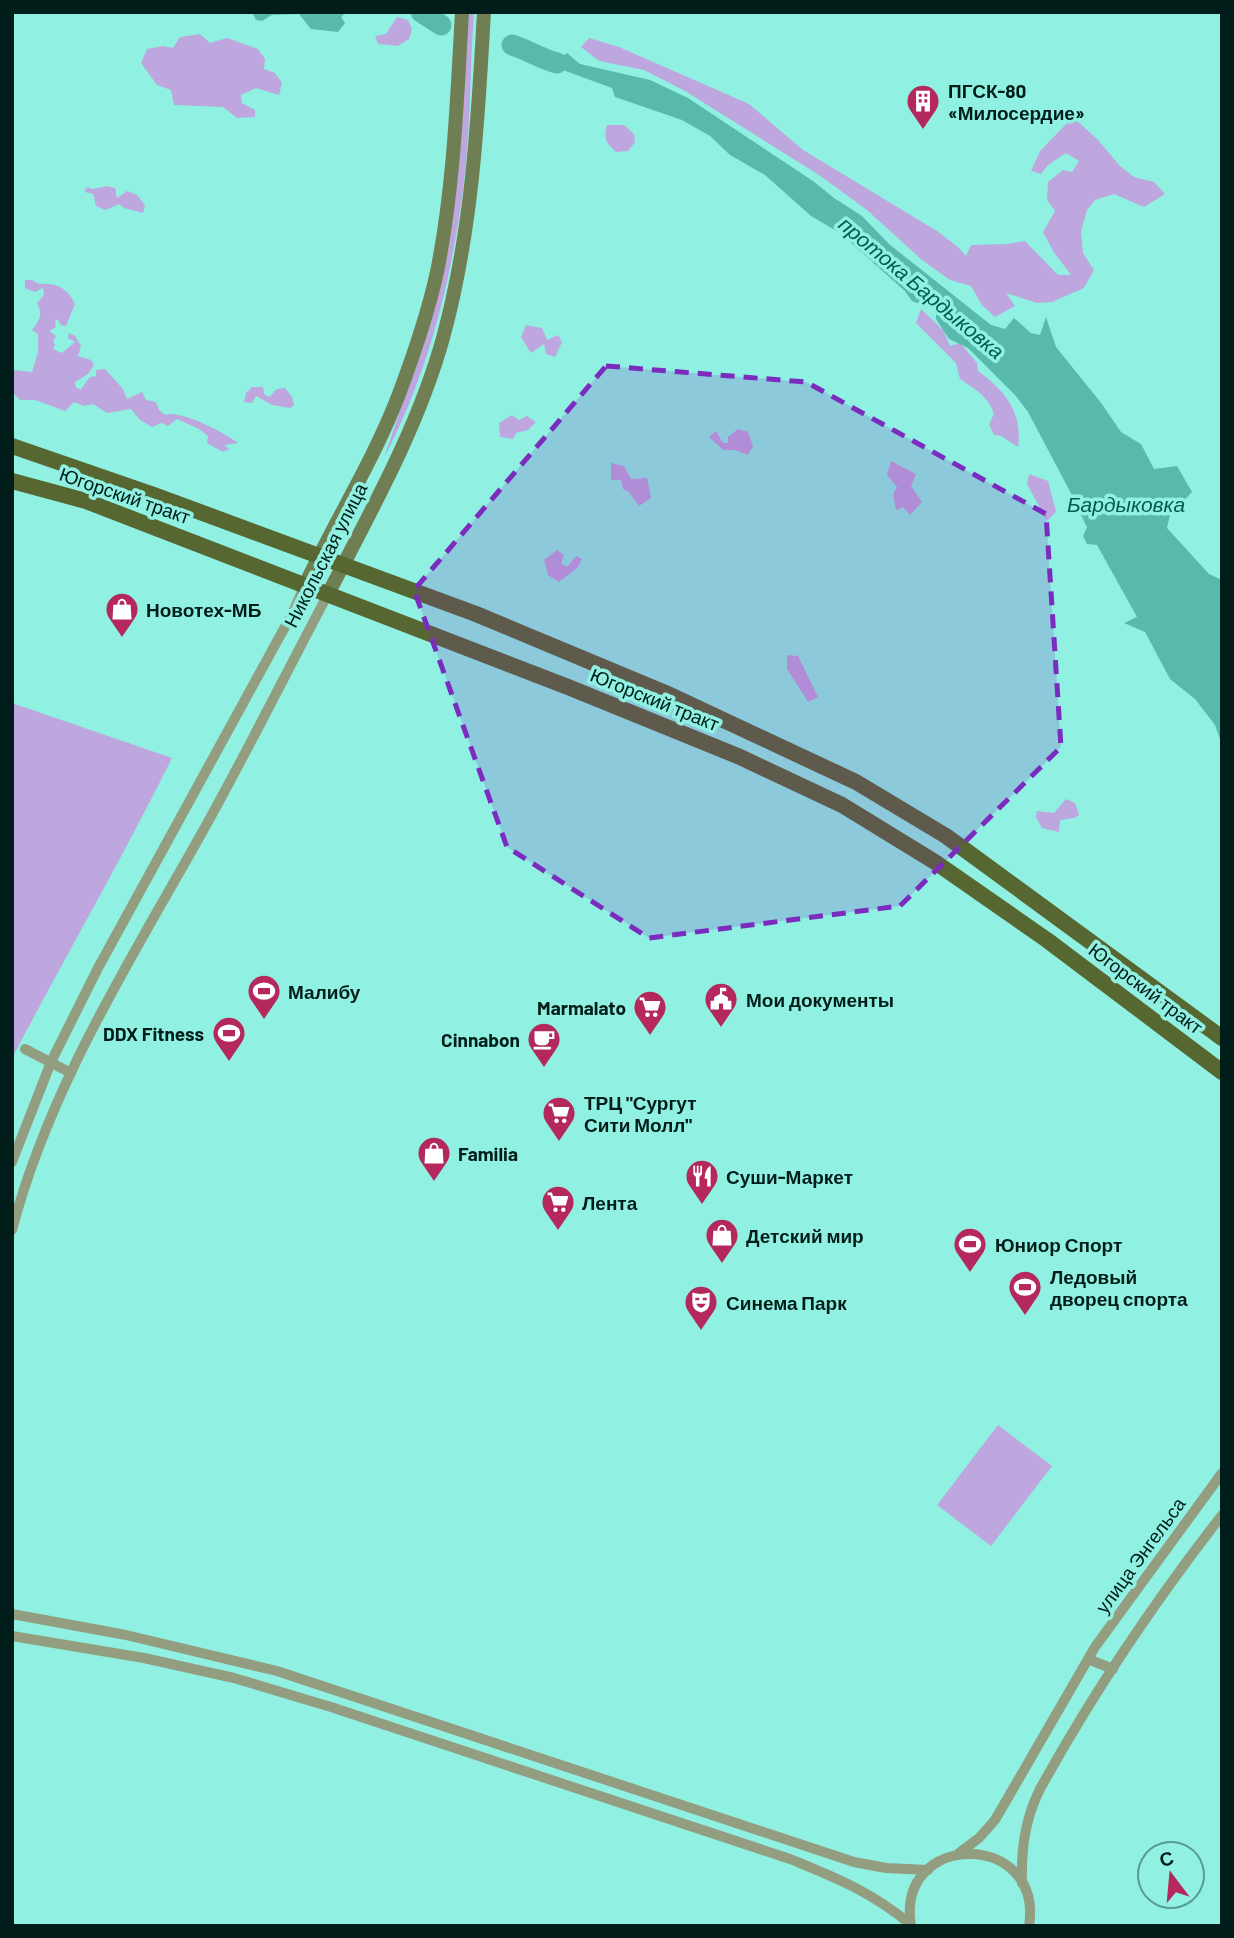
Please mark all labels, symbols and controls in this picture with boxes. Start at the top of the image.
place label: ПГСК-80 «Милосердие» [948,79,1085,124]
building icon: ПГСК-80 «Милосердие» [904,82,942,131]
water label: протока Бардыковка [834,211,1010,363]
street label: Югорский тракт [57,462,194,528]
street label: Никольская улица [279,479,372,631]
water label: Бардыковка [1067,491,1185,516]
shop icon: Новотех-МБ [103,590,141,639]
place label: Новотех-МБ [146,598,261,621]
street label: Югорский тракт [587,663,723,735]
street label: Югорский тракт [1084,938,1208,1039]
sports icon: Малибу [245,972,283,1021]
place label: Малибу [288,980,361,1003]
public building icon: Мои документы [702,980,740,1029]
supermarket icon: Marmalato [631,988,669,1037]
place label: Мои документы [746,988,894,1011]
place label: Marmalato [537,996,626,1019]
sports icon: DDX Fitness [210,1014,248,1063]
cafe icon: Cinnabon [525,1020,563,1069]
place label: DDX Fitness [103,1022,204,1045]
place label: Cinnabon [441,1028,520,1051]
place label: ТРЦ "Сургут Сити Молл" [584,1091,696,1136]
supermarket icon: ТРЦ "Сургут Сити Молл" [540,1094,578,1143]
shop icon: Familia [415,1134,453,1183]
place label: Familia [458,1142,518,1165]
restaurant icon: Суши-Маркет [683,1157,721,1206]
place label: Суши-Маркет [726,1165,853,1188]
supermarket icon: Лента [539,1183,577,1232]
place label: Лента [582,1191,638,1214]
shop icon: Детский мир [703,1216,741,1265]
place label: Детский мир [746,1224,864,1247]
sports icon: Юниор Спорт [951,1225,989,1274]
place label: Юниор Спорт [995,1233,1122,1256]
place label: Ледовый дворец спорта [1050,1265,1188,1310]
sports icon: Ледовый дворец спорта [1006,1268,1044,1317]
theatre icon: Синема Парк [682,1283,720,1332]
place label: Синема Парк [726,1291,847,1314]
street label: улица Энгельса [1090,1492,1190,1617]
north arrow [1136,1840,1206,1910]
text: С [1156,1845,1176,1871]

